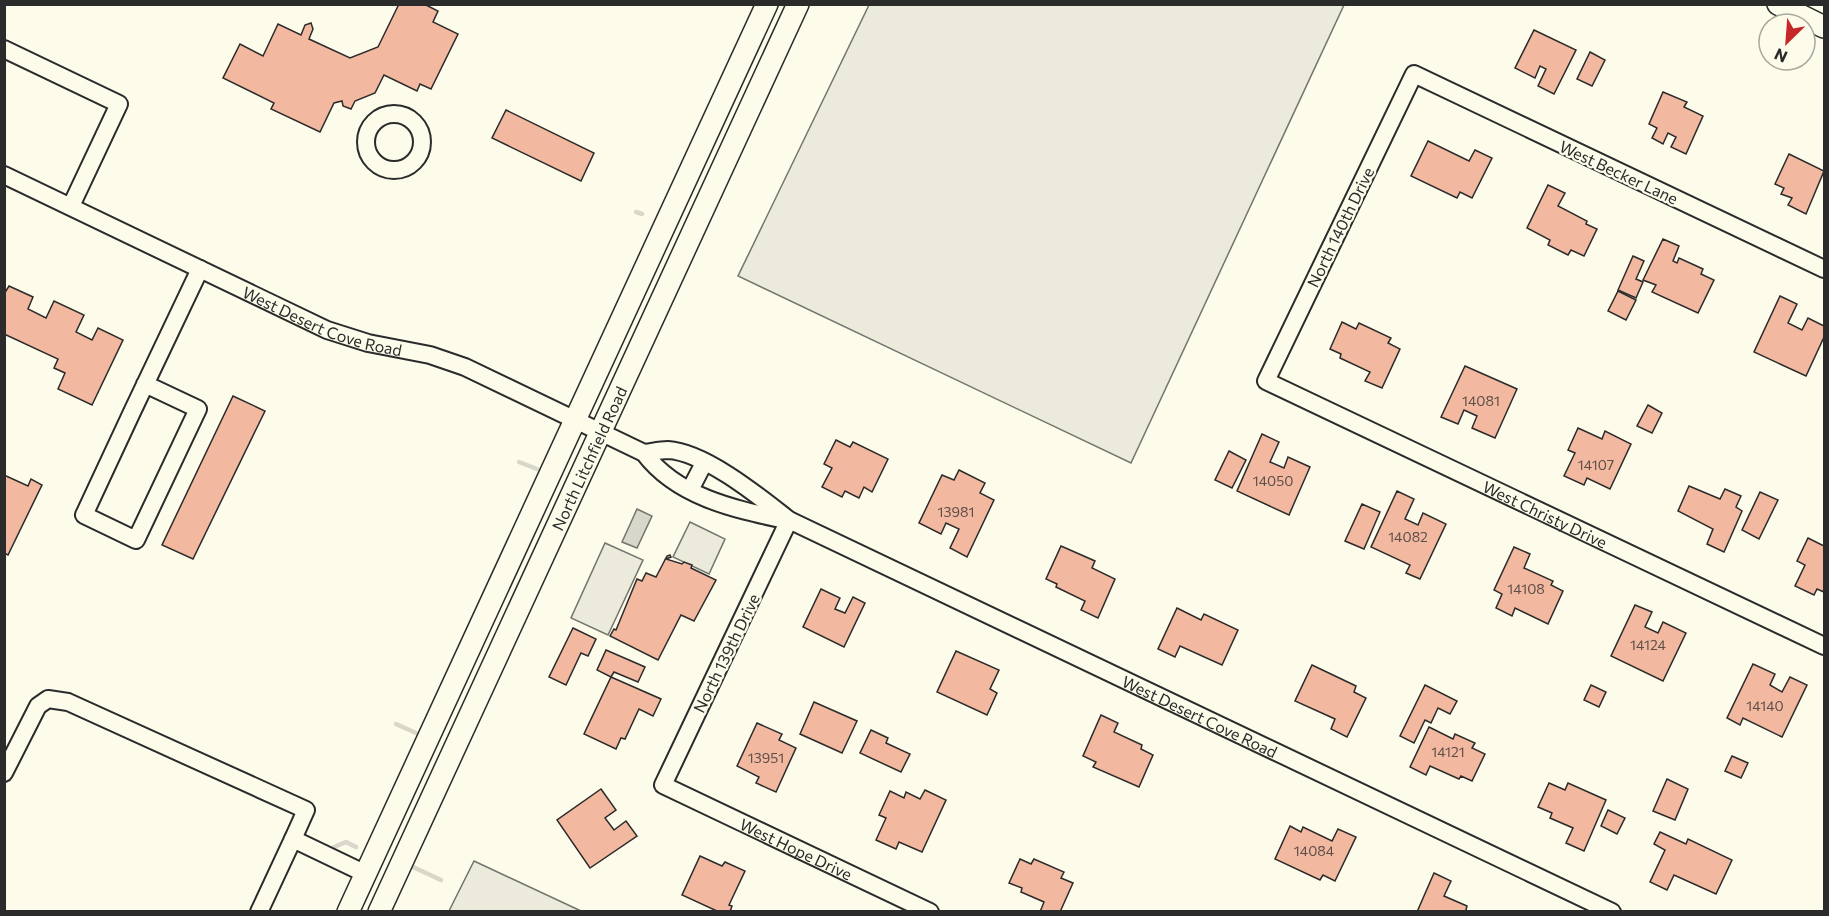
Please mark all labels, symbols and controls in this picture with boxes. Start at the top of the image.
north arrow [1757,12,1817,72]
text: N [1771,45,1790,67]
street label: West Becker Lane [1557,136,1681,208]
street label: North 140th Drive [1303,164,1377,290]
street label: West Desert Cove Road [240,282,404,359]
street label: North Litchfield Road [547,383,630,533]
house number: 14081 [1462,392,1500,409]
house number: 14107 [1578,456,1614,473]
house number: 14050 [1253,472,1293,489]
street label: West Christy Drive [1480,476,1610,551]
house number: 13981 [938,503,974,520]
house number: 14082 [1388,528,1428,545]
house number: 14108 [1507,580,1545,597]
street label: North 139th Drive [689,590,763,716]
house number: 14124 [1630,636,1667,653]
street label: West Desert Cove Road [1119,671,1281,761]
house number: 14140 [1746,697,1784,714]
house number: 14121 [1431,743,1465,760]
house number: 13951 [748,749,784,766]
street label: West Hope Drive [737,814,855,883]
house number: 14084 [1294,842,1335,859]

